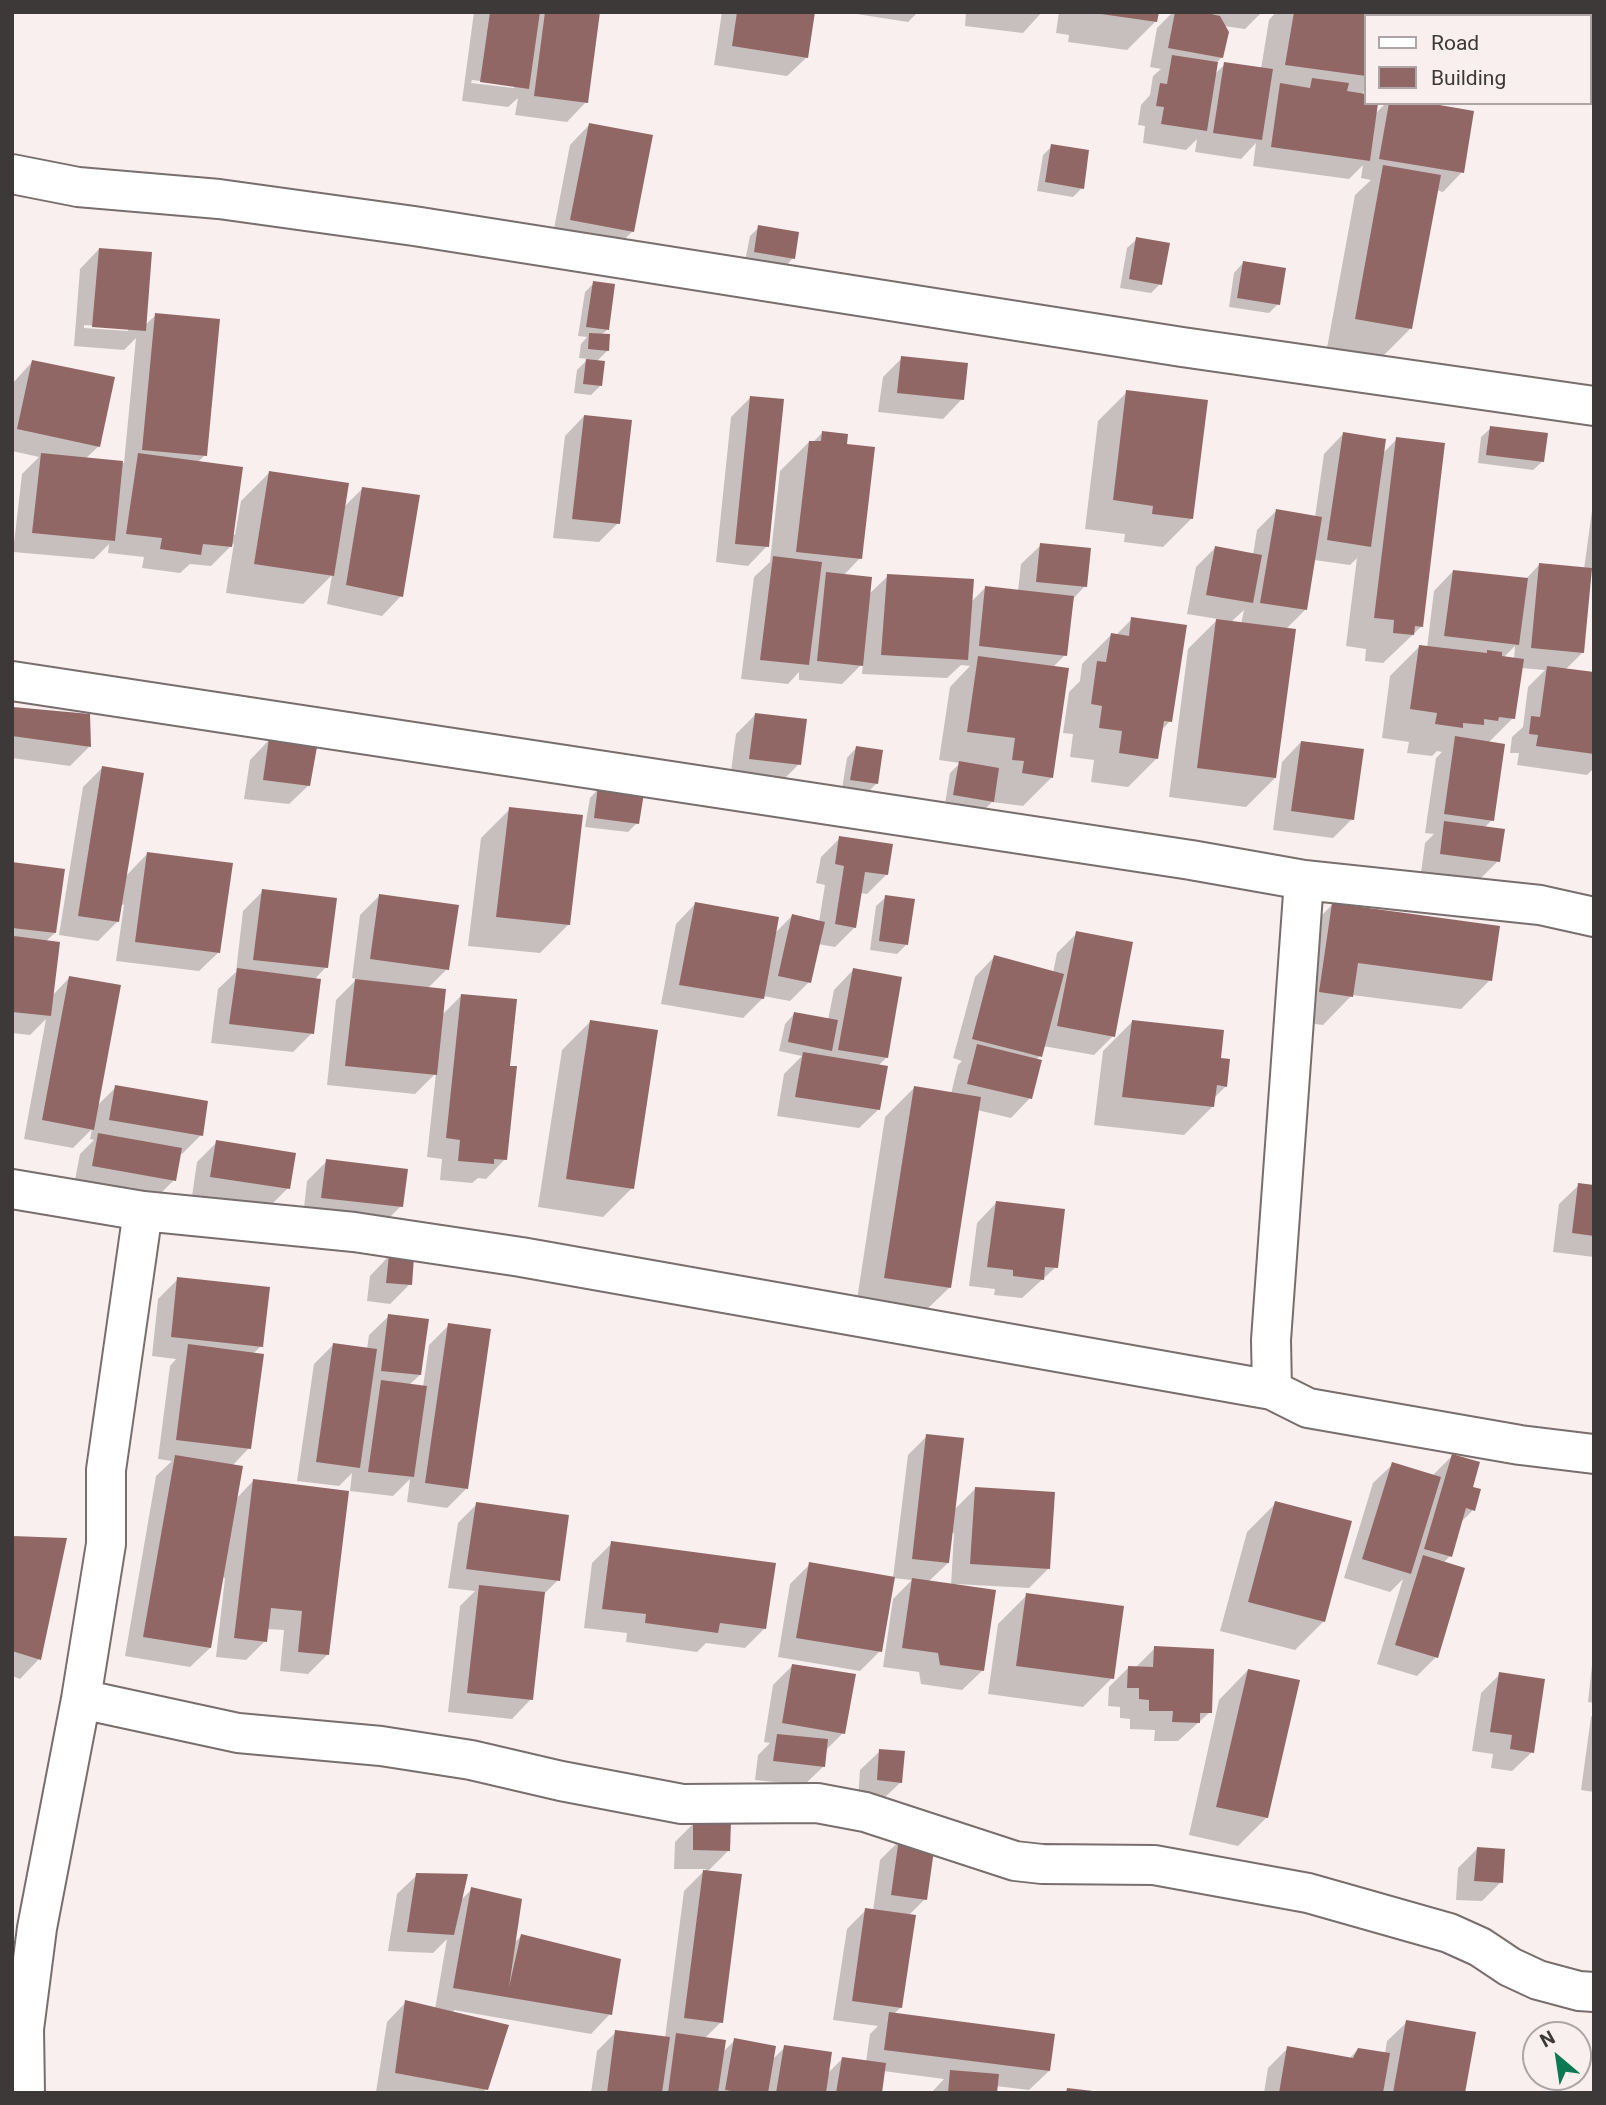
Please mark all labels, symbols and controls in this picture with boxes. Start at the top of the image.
legend [1364,14,1592,105]
text: Road [1431,31,1479,55]
text: Building [1431,66,1506,90]
north arrow [1522,2021,1592,2091]
text: N [1536,2026,1559,2052]

